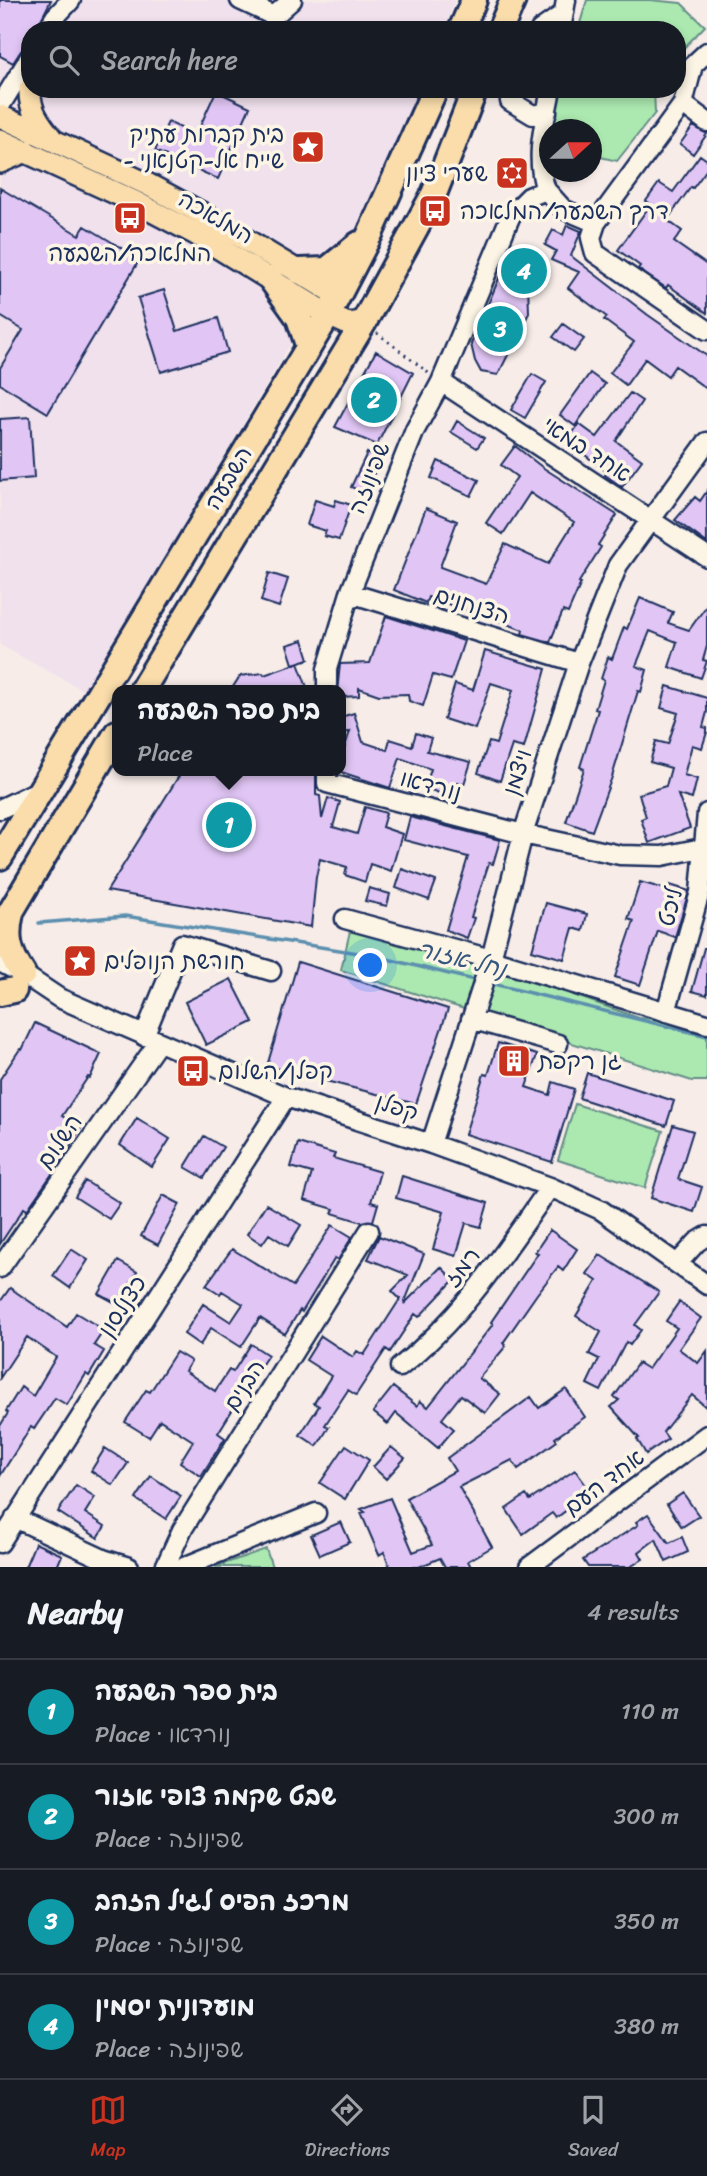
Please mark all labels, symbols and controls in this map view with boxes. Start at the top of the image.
search box [21,21,686,98]
text: Search here [101,37,238,83]
icon: search [45,41,83,79]
place label: בית קברות עתיק - שייח אל-קטנאני [123,114,284,181]
north arrow [539,119,602,182]
place icon: בית קברות עתיק - שייח אל-קטנאני [289,128,327,166]
place label: שערי ציון [406,153,488,194]
synagogue icon: שערי ציון [493,154,531,192]
street label: המלאכה [170,179,262,256]
place label: דרך השבעה/המלאכה [460,191,669,232]
bus stop icon: דרך השבעה/המלאכה [416,192,454,230]
bus stop icon: המלאכה/השבעה [111,199,149,237]
place label: המלאכה/השבעה [49,233,211,274]
pin: 4 [501,245,547,297]
pin: 3 [477,303,523,355]
pin: 2 [351,374,397,426]
street label: אחד במאי [534,405,640,494]
street label: שפינוזה [337,436,402,520]
street label: השבעה [193,438,264,519]
street label: הצנחנים [429,574,515,636]
popup [112,685,346,776]
text: בית ספר השבעה [138,687,320,733]
text: Place [138,733,193,774]
street label: ויצמן [491,743,544,801]
street label: נורדאו [395,758,466,813]
pin: 1 [206,799,252,851]
street label: ליכט [646,882,695,931]
water label: נחל אזור [413,928,513,991]
place label: חורשת הנופלים [104,941,245,982]
place icon: חורשת הנופלים [61,942,99,980]
your location [353,948,387,982]
place label: גן רקפת [537,1041,622,1082]
building icon: גן רקפת [495,1042,533,1080]
place label: קפלן/השלום [218,1051,333,1092]
bus stop icon: קפלן/השלום [174,1052,212,1090]
street label: קפלן [370,1081,424,1134]
street label: השלום [25,1105,93,1178]
street label: רמז [433,1238,492,1297]
street label: כצנלסון [87,1267,158,1346]
street label: הבנים [212,1351,277,1420]
street label: אחד העם [555,1438,654,1527]
text: Nearby [28,1586,123,1640]
text: 4 results [587,1592,679,1633]
text: בית ספר השבעה [95,1668,278,1714]
text: 1 [46,1691,56,1732]
text: 110 m [621,1691,679,1732]
text: Place · נורדאו [95,1714,231,1755]
text: שבט שקמה צופי אזור [95,1773,337,1819]
text: 2 [44,1796,58,1837]
text: 300 m [614,1796,679,1837]
text: Place · שפינוזה [95,1819,243,1860]
text: מרכז הפיס לגיל הזהב [95,1878,349,1924]
text: 3 [45,1901,57,1942]
text: 350 m [614,1901,679,1942]
text: Place · שפינוזה [95,1924,243,1965]
text: מועדונית יסמין [95,1983,255,2029]
text: 4 [44,2006,58,2047]
text: 380 m [614,2006,679,2047]
text: Place · שפינוזה [95,2029,243,2070]
tab: Map [89,2091,127,2166]
tab: Directions [305,2091,390,2166]
tab: Saved [568,2091,618,2166]

